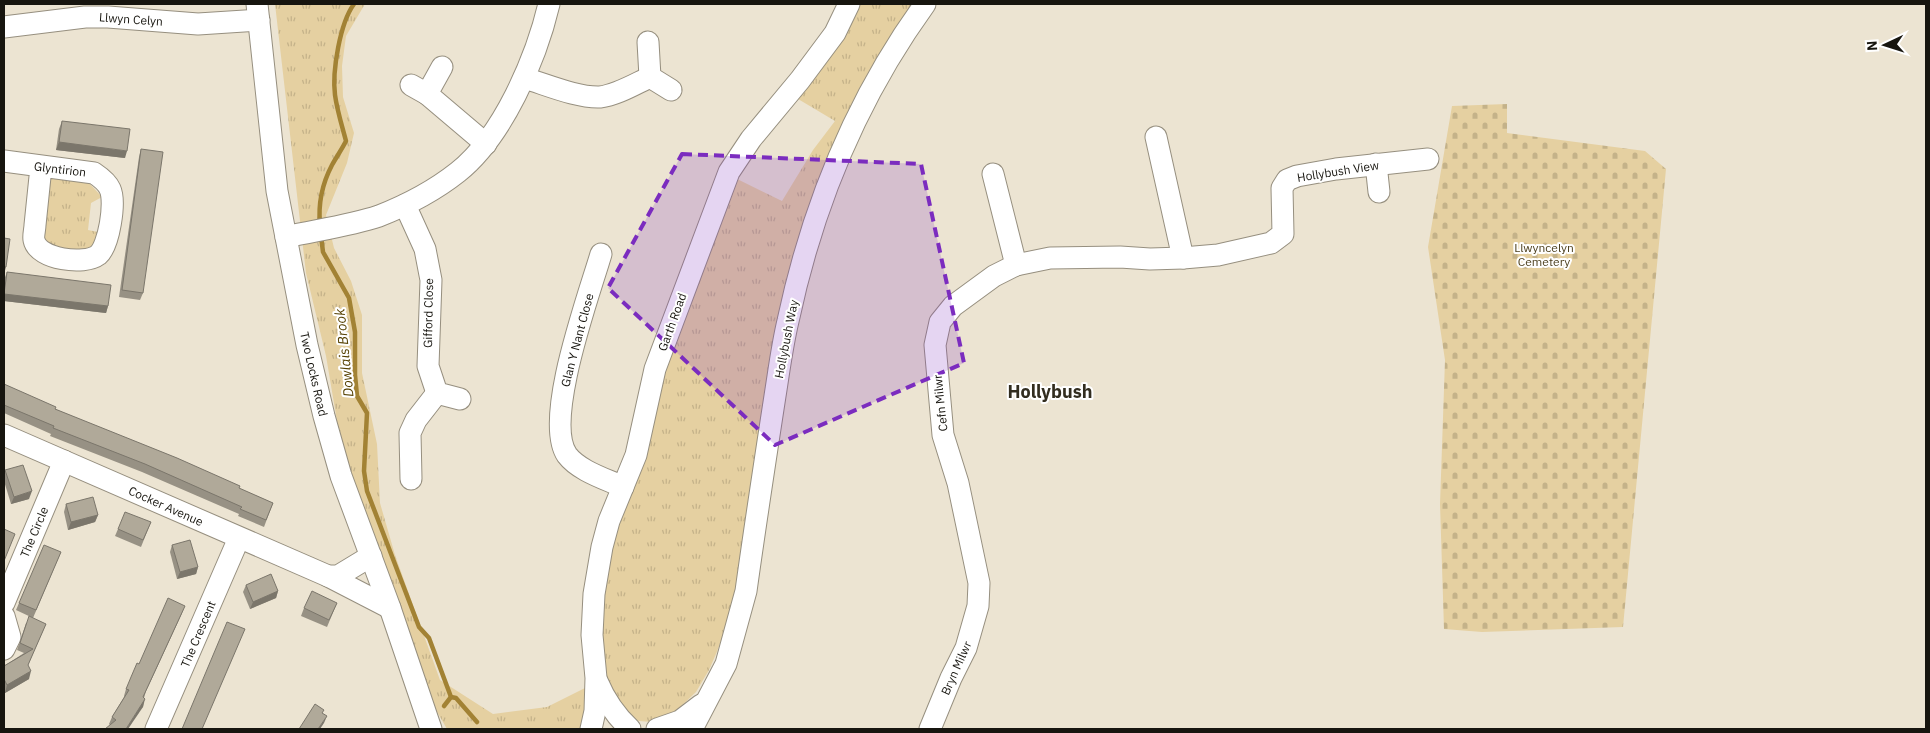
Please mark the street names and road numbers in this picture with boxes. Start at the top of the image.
street label: Llwyn Celyn [99,9,163,29]
street label: Hollybush View [1296,157,1380,185]
street label: Glyntirion [33,158,87,180]
street label: Gifford Close [420,278,436,348]
street label: Glan Y Nant Close [557,291,597,388]
street label: Garth Road [655,291,689,353]
street label: Hollybush Way [771,298,801,380]
street label: Two Locks Road [297,330,331,418]
street label: Cefn Milwr [929,373,950,432]
street label: Cocker Avenue [126,483,206,529]
street label: The Circle [17,504,52,560]
street label: The Crescent [177,598,219,670]
street label: Bryn Milwr [937,638,975,697]

